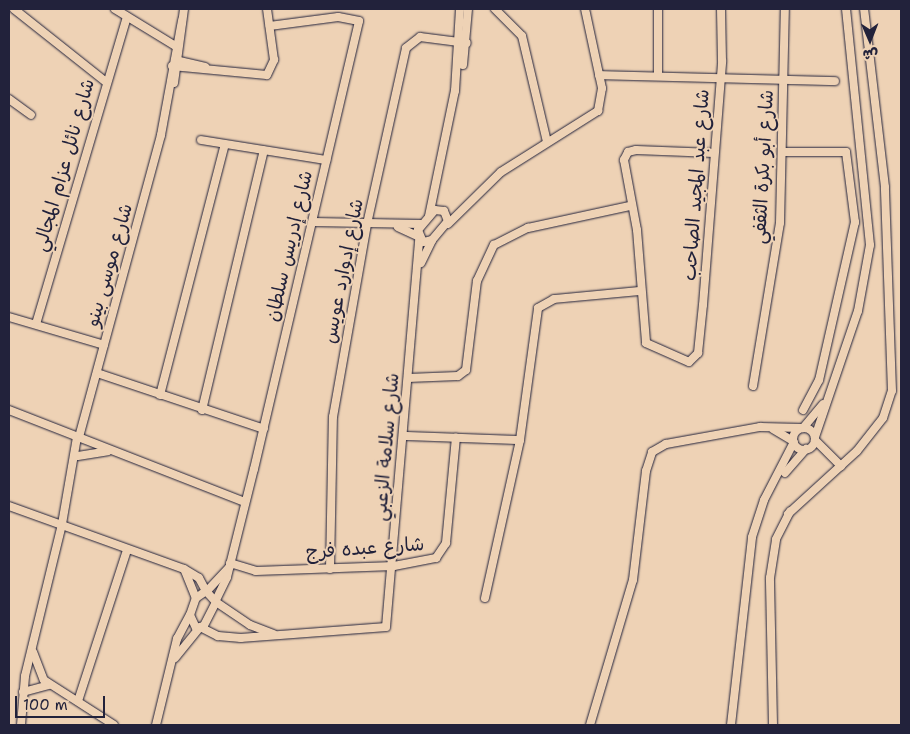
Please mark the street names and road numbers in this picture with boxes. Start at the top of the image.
street label: شارع نائل عزام المجالي [28,76,100,254]
street label: شارع عبد المجيد الصاحب [678,88,714,282]
street label: شارع أبو بكرة الثقفي [748,89,778,245]
street label: شارع إدريس سلطان [261,168,317,324]
street label: شارع إدوارد عويس [318,197,368,345]
street label: شارع موسى بينو [81,201,137,329]
street label: شارع سلامة الزعبي [368,372,404,522]
street label: شارع عبده فرج [305,532,425,564]

